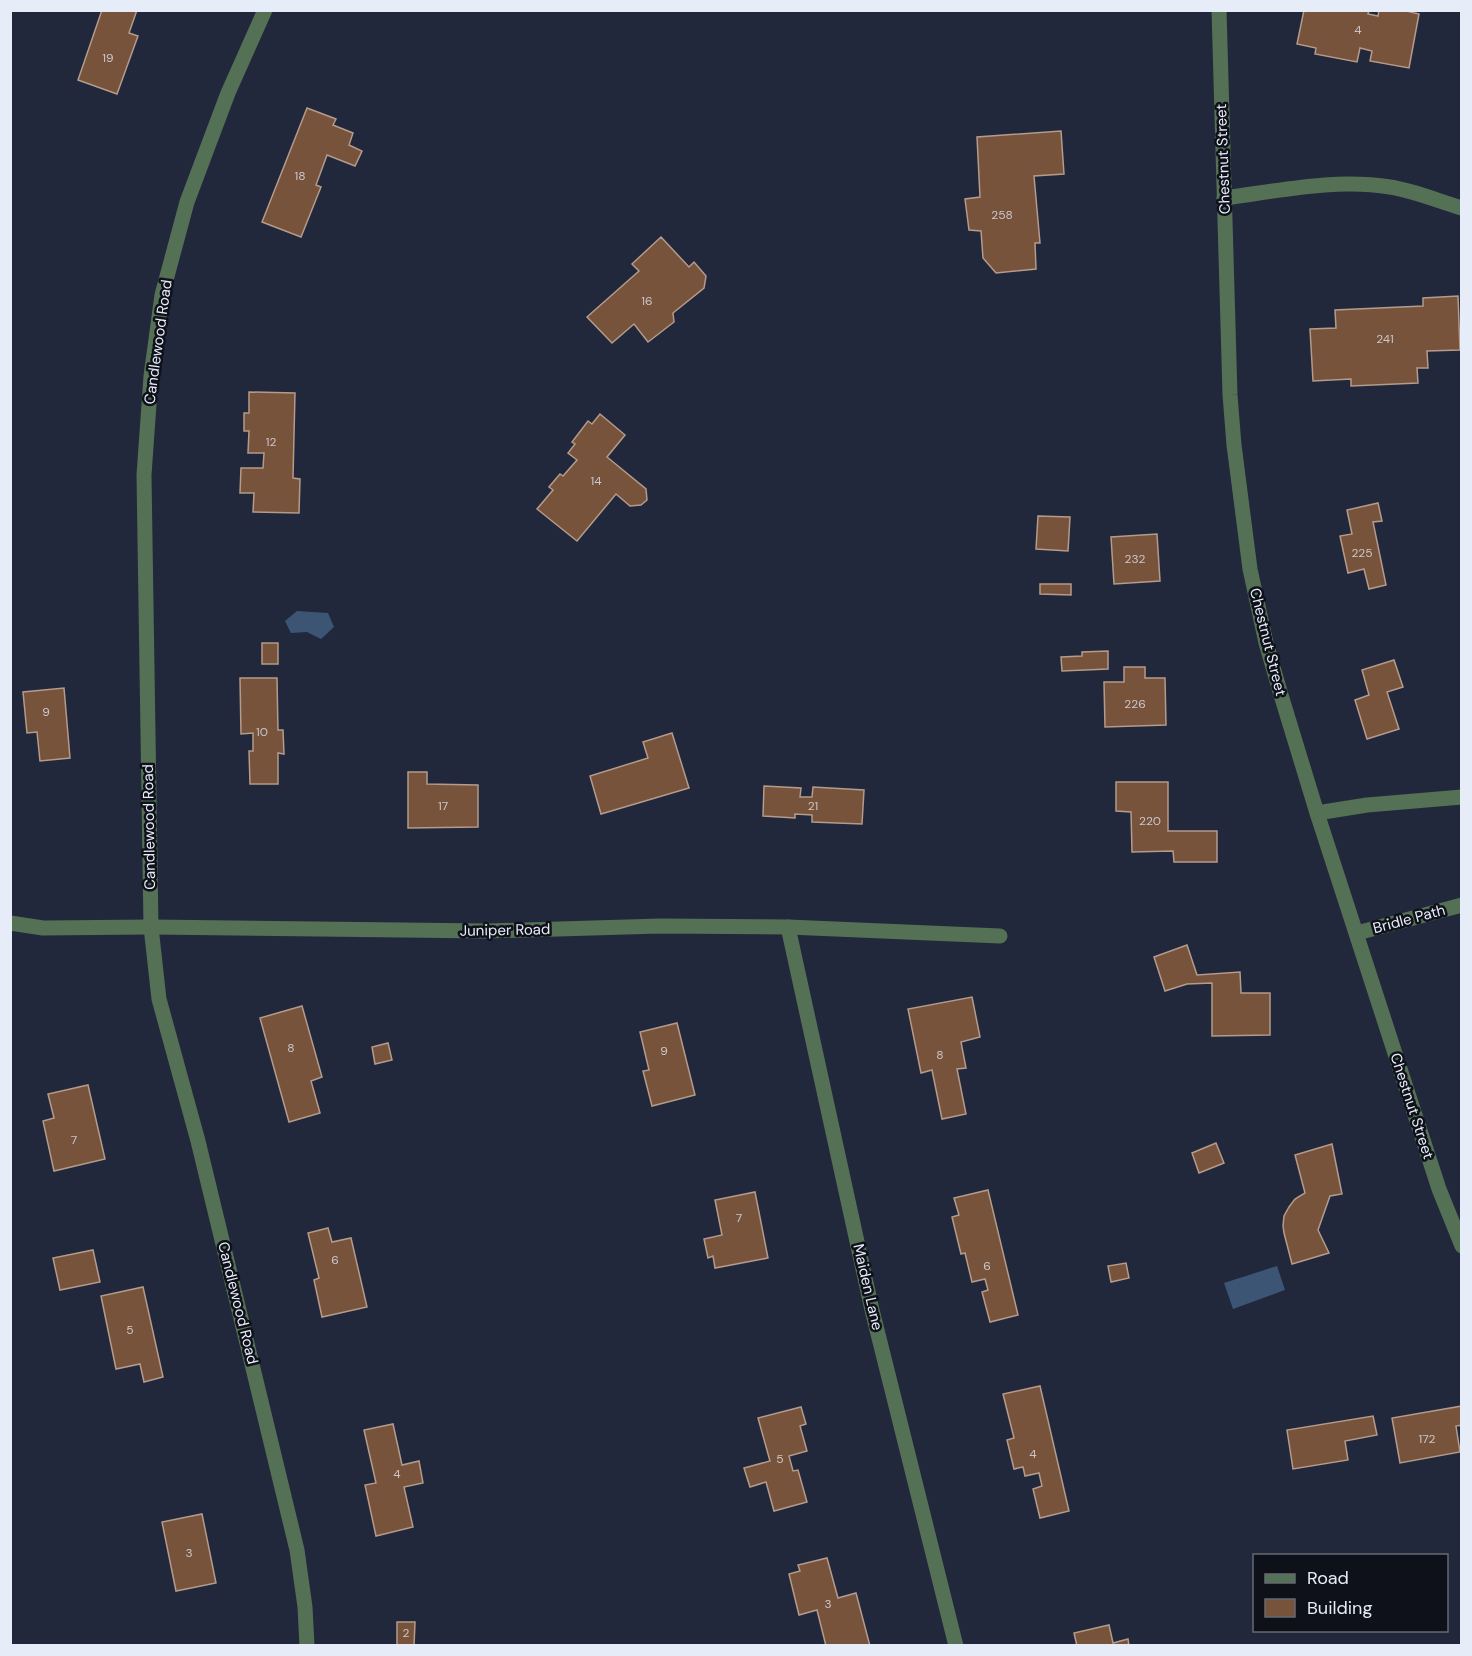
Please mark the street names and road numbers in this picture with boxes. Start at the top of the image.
street label: Chestnut Street [1211,103,1235,215]
street label: Candlewood Road [139,278,177,406]
street label: Chestnut Street [1245,586,1291,698]
street label: Candlewood Road [138,764,160,890]
street label: Bridle Path [1371,900,1447,938]
street label: Juniper Road [459,919,551,941]
street label: Chestnut Street [1385,1050,1439,1162]
street label: Candlewood Road [213,1240,263,1366]
street label: Maiden Lane [848,1242,888,1332]

